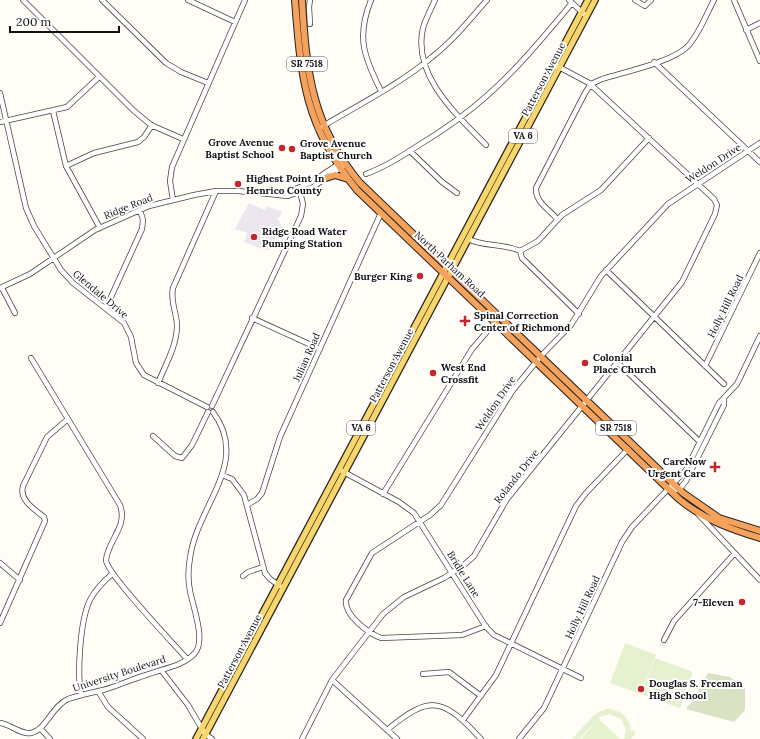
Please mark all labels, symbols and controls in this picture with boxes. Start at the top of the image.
scale bar [10,8,119,34]
text: 200 m [16,14,52,29]
street label: Patterson Avenue [519,40,569,118]
road number: SR 7518 [287,57,327,71]
road number: VA 6 [509,129,537,143]
place label: Grove Avenue Baptist School [205,136,275,161]
place label: Grove Avenue Baptist Church [300,137,373,162]
street label: Weldon Drive [683,140,744,186]
marker: Grove Avenue Baptist School [277,143,287,153]
marker: Grove Avenue Baptist Church [287,144,297,154]
place label: Highest Point In Henrico County [246,172,325,197]
marker: Highest Point In Henrico County [233,179,243,189]
street label: Ridge Road [102,191,155,222]
place label: Ridge Road Water Pumping Station [262,225,347,250]
street label: North Parham Road [412,228,488,300]
marker: Ridge Road Water Pumping Station [249,232,259,242]
street label: Glendale Drive [70,267,132,322]
place label: Burger King [354,270,412,283]
marker: Burger King [415,271,425,281]
street label: Holly Hill Road [705,273,746,340]
place label: Spinal Correction Center of Richmond [474,309,570,334]
marker: Spinal Correction Center of Richmond [459,315,471,327]
street label: Patterson Avenue [367,326,417,404]
street label: Julian Road [289,331,323,385]
place label: Colonial Place Church [593,351,657,376]
marker: Colonial Place Church [580,358,590,368]
place label: West End Crossfit [441,361,486,386]
marker: West End Crossfit [428,368,438,378]
street label: Weldon Drive [472,373,519,433]
road number: VA 6 [347,421,375,435]
road number: SR 7518 [596,421,636,435]
street label: Rolando Drive [491,446,542,506]
place label: CareNow Urgent Care [648,455,707,480]
marker: CareNow Urgent Care [709,461,721,473]
street label: Bridle Lane [444,548,483,601]
street label: Holly Hill Road [562,573,603,641]
place label: 7-Eleven [693,596,735,609]
marker: 7-Eleven [737,597,747,607]
street label: Patterson Avenue [215,612,265,690]
street label: University Boulevard [71,652,167,695]
place label: Douglas S. Freeman High School [649,677,743,702]
marker: Douglas S. Freeman High School [636,684,646,694]

